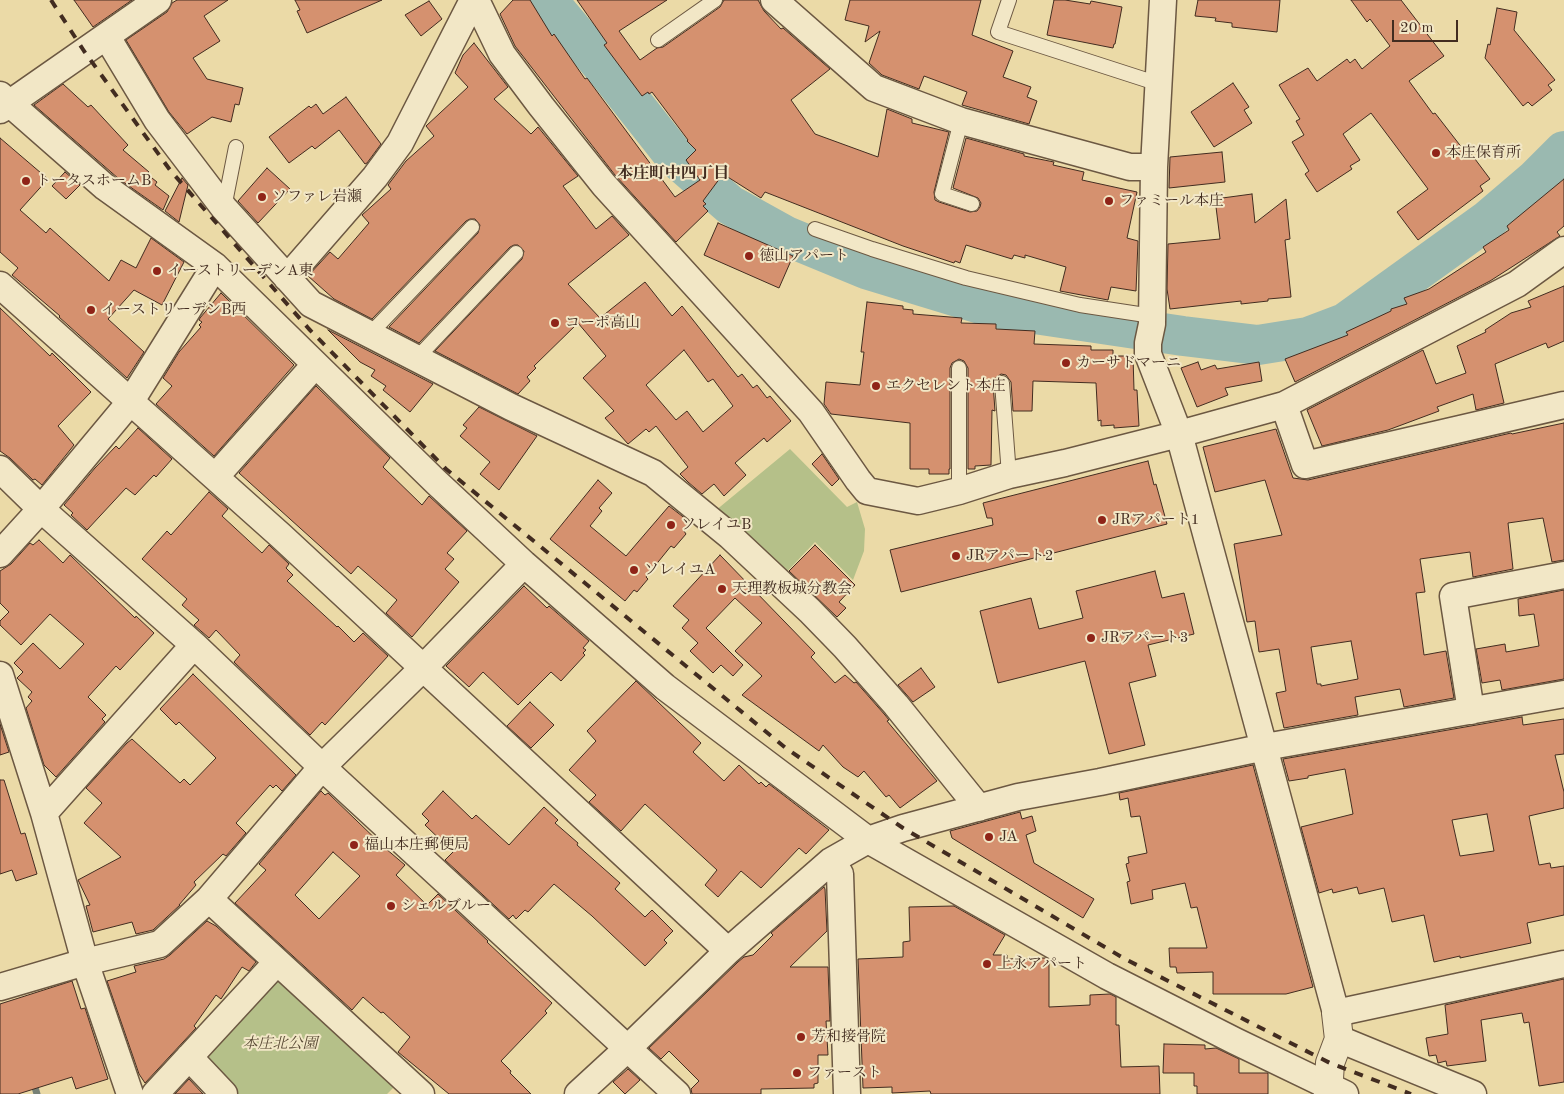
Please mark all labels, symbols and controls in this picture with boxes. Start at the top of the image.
scale bar [1394,10,1460,42]
text: 20 m [1400,21,1434,36]
place label: 本庄保育所 [1446,144,1521,162]
marker: 本庄保育所 [1430,147,1442,159]
district label: 本庄町中四丁目 [617,164,729,184]
place label: トータスホームB [36,172,151,190]
marker: トータスホームB [20,175,32,187]
place label: ソファレ岩瀬 [272,188,362,206]
marker: ソファレ岩瀬 [256,191,268,203]
place label: ファミール本庄 [1119,192,1224,210]
marker: ファミール本庄 [1103,195,1115,207]
place label: 徳山アパート [759,247,849,265]
marker: 徳山アパート [743,250,755,262]
place label: イーストリーデンA東 [167,262,313,280]
marker: イーストリーデンA東 [151,265,163,277]
place label: イーストリーデンB西 [101,301,246,319]
marker: イーストリーデンB西 [85,304,97,316]
place label: コーポ高山 [565,314,640,332]
marker: コーポ高山 [549,317,561,329]
place label: カーサドマーニ [1076,354,1181,372]
marker: カーサドマーニ [1060,357,1072,369]
place label: エクセレント本庄 [886,377,1006,395]
marker: エクセレント本庄 [870,380,882,392]
place label: JRアパート1 [1112,511,1200,529]
marker: JRアパート1 [1096,514,1108,526]
place label: ソレイユB [681,516,751,534]
marker: ソレイユB [665,519,677,531]
place label: JRアパート2 [966,547,1054,565]
marker: JRアパート2 [950,550,962,562]
place label: ソレイユA [644,561,715,579]
marker: ソレイユA [628,564,640,576]
place label: 天理教板城分教会 [732,580,852,598]
marker: 天理教板城分教会 [716,583,728,595]
place label: JRアパート3 [1101,629,1189,647]
marker: JRアパート3 [1085,632,1097,644]
place label: JA [999,828,1018,846]
marker: JA [983,831,995,843]
place label: 福山本庄郵便局 [364,836,469,854]
marker: 福山本庄郵便局 [348,839,360,851]
place label: シェルブルー [401,897,491,915]
marker: シェルブルー [385,900,397,912]
place label: 上永アパート [997,955,1087,973]
marker: 上永アパート [981,958,993,970]
place label: 芳和接骨院 [811,1028,886,1046]
marker: 芳和接骨院 [795,1031,807,1043]
park label: 本庄北公園 [243,1035,317,1053]
place label: ファースト [807,1064,882,1082]
marker: ファースト [791,1067,803,1079]

